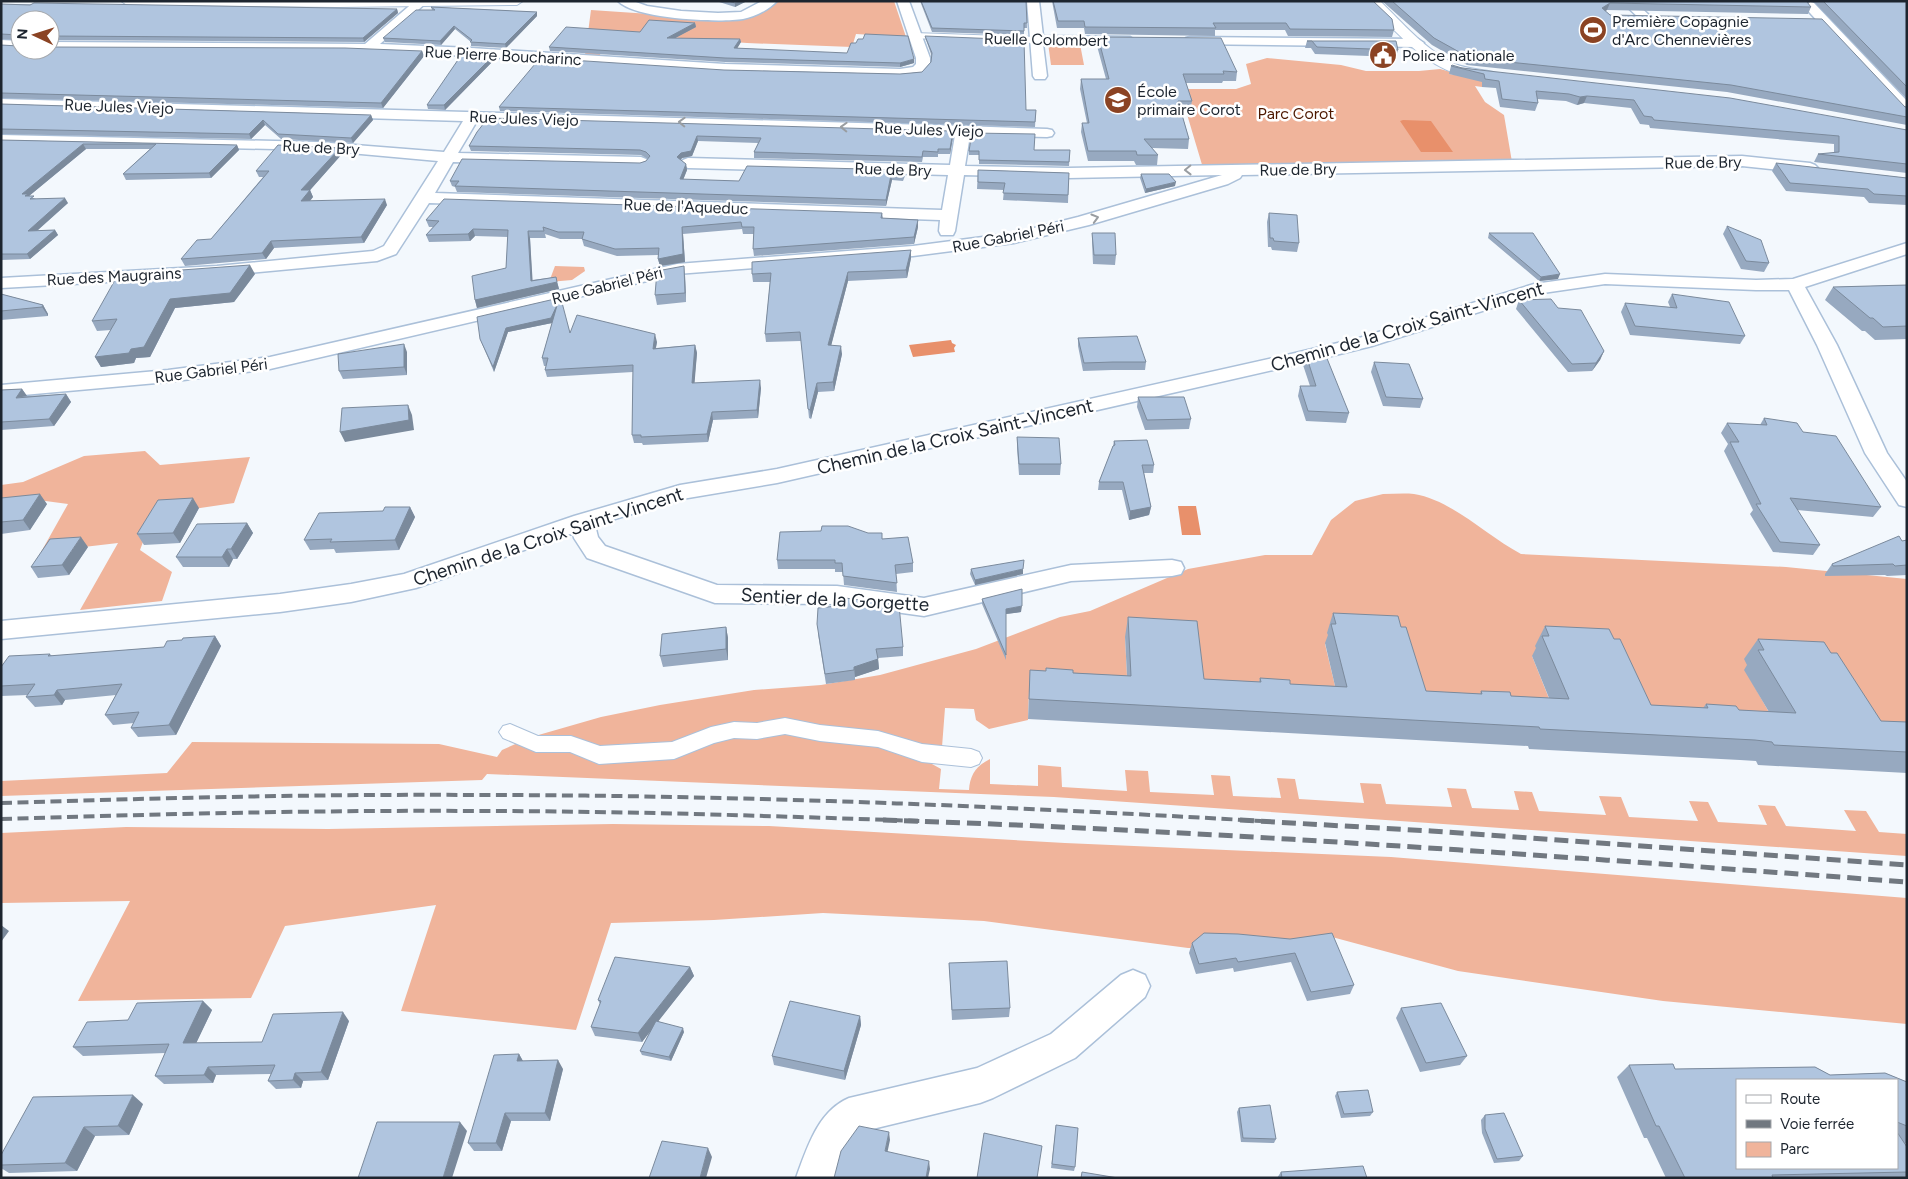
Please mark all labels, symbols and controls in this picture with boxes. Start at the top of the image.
north arrow [10,10,60,60]
place label: Première Copagnie d'Arc Chennevières [1612,12,1751,49]
sports icon: Première Copagnie d'Arc Chennevières [1578,15,1608,45]
text: N [14,28,31,40]
street label: Ruelle Colombert [984,29,1108,50]
public building icon: Police nationale [1368,40,1398,70]
street label: Rue Pierre Boucharinc [424,42,582,69]
place label: Police nationale [1402,46,1515,65]
place label: École primaire Corot [1137,82,1241,119]
school or university icon: École primaire Corot [1103,85,1133,115]
street label: Rue Jules Viejo [64,95,174,118]
park label: Parc Corot [1258,104,1334,123]
street label: Rue Jules Viejo [469,107,579,130]
one-way arrow [678,117,686,127]
street label: Rue Jules Viejo [874,118,984,141]
one-way arrow [840,121,848,132]
street label: Rue de Bry [282,136,361,159]
street label: Rue de Bry [1664,152,1742,173]
street label: Rue de Bry [854,159,933,180]
street label: Rue de Bry [1259,159,1337,180]
one-way arrow [1184,165,1192,175]
street label: Rue de l'Aqueduc [623,195,749,218]
one-way arrow [1090,213,1098,223]
street label: Rue Gabriel Péri [951,216,1066,257]
street label: Rue des Maugrains [46,263,182,290]
street label: Rue Gabriel Péri [550,263,665,308]
street label: Chemin de la Croix Saint-Vincent [1268,276,1546,376]
street label: Rue Gabriel Péri [154,354,269,387]
street label: Chemin de la Croix Saint-Vincent [815,393,1095,479]
street label: Chemin de la Croix Saint-Vincent [410,482,686,591]
street label: Sentier de la Gorgette [740,583,930,616]
legend [1736,1079,1898,1169]
text: Route [1780,1090,1820,1108]
text: Voie ferrée [1780,1115,1854,1133]
text: Parc [1780,1140,1809,1158]

